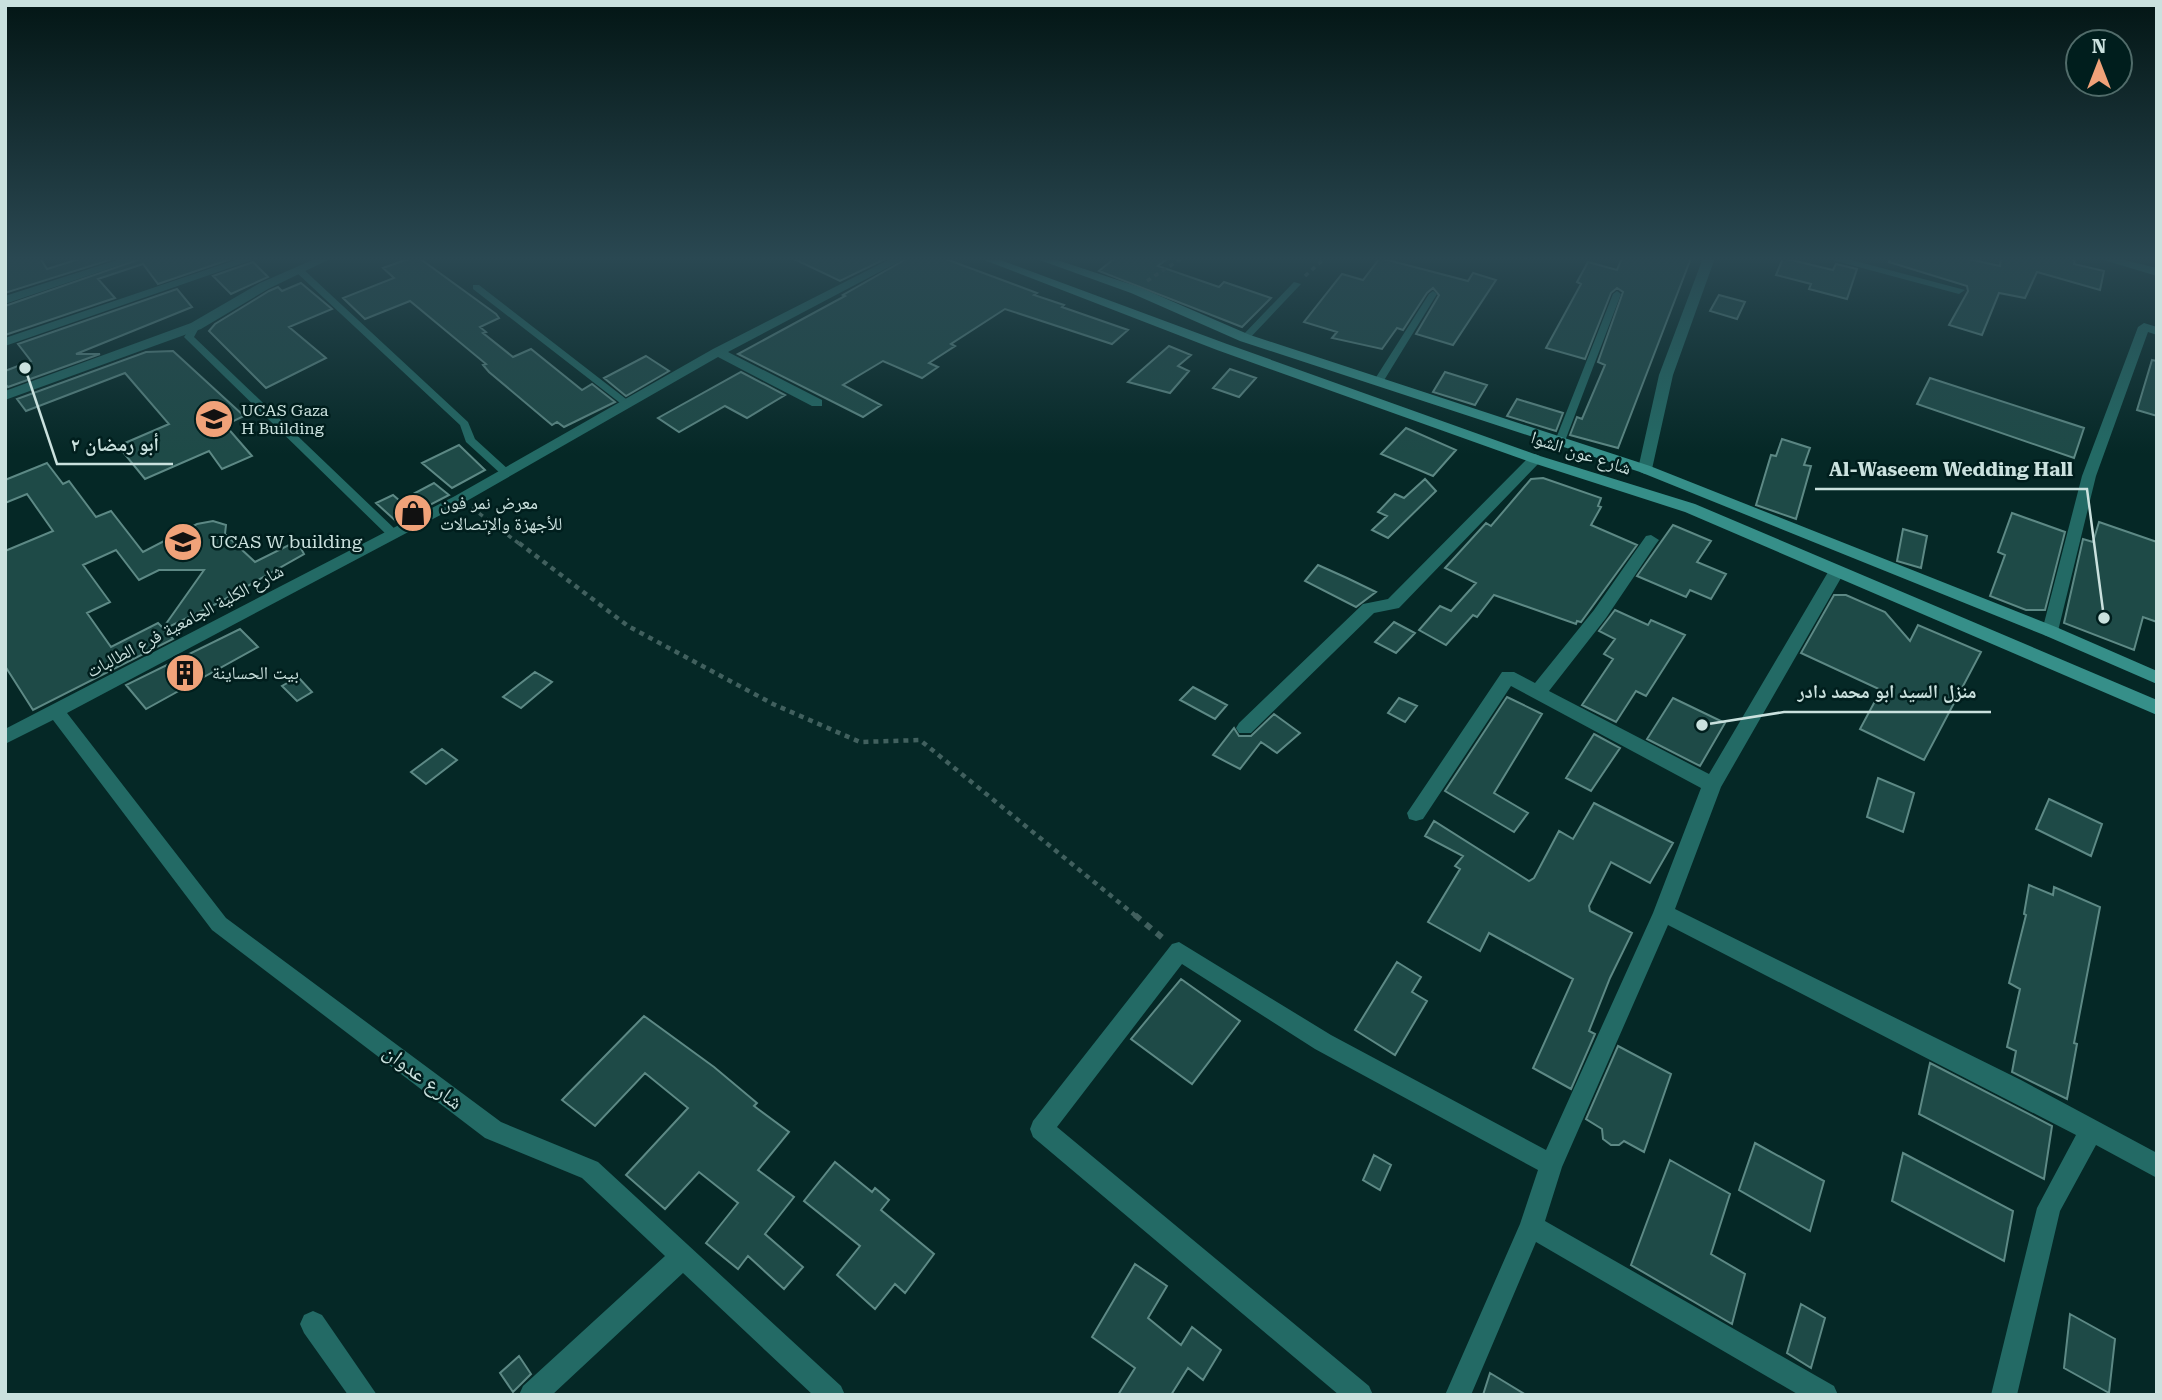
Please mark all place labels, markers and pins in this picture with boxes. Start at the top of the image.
school or university icon: UCAS Gaza H Building [193,398,235,440]
place label: UCAS Gaza H Building [241,401,329,438]
callout: أبو رمضان ٢ [57,424,173,464]
callout: Al-Waseem Wedding Hall [1815,449,2087,489]
shop icon: معرض نمر فون للأجهزة والإتصالات [392,492,434,534]
place label: معرض نمر فون للأجهزة والإتصالات [440,492,562,535]
school or university icon: UCAS W building [162,521,204,563]
place label: UCAS W building [210,531,363,552]
building icon: بيت الحساينة [164,652,206,694]
place label: بيت الحساينة [212,662,299,684]
callout: منزل السيد ابو محمد دادر [1784,672,1991,712]

